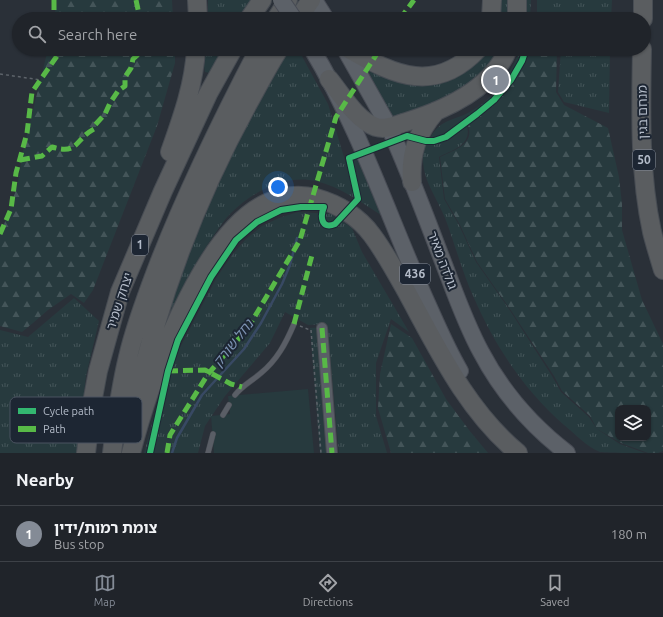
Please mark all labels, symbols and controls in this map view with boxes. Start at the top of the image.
search box [12,12,651,56]
icon: search [26,23,48,45]
text: Search here [58,26,137,43]
pin: 1 [483,65,509,95]
street label: מנחם בגין [635,84,649,139]
road number: 50 [633,150,655,170]
your location [268,177,288,197]
street label: גולדה מאיר [426,229,460,291]
road number: 1 [132,235,148,255]
road number: 436 [400,264,430,284]
street label: יצחק שמיר [103,271,135,331]
water label: נחל שורק [210,315,257,370]
legend [10,397,142,443]
text: Cycle path [43,405,94,417]
map controls [615,405,651,441]
button: layers [615,405,651,441]
text: Path [43,423,66,435]
text: Nearby [16,470,74,489]
text: צומת רמות/ידין [54,519,157,536]
text: 1 [25,527,33,541]
text: 180 m [611,527,647,541]
text: Bus stop [54,537,104,551]
tab: Map [94,572,116,608]
tab: Directions [303,572,353,608]
tab: Saved [540,572,569,608]

